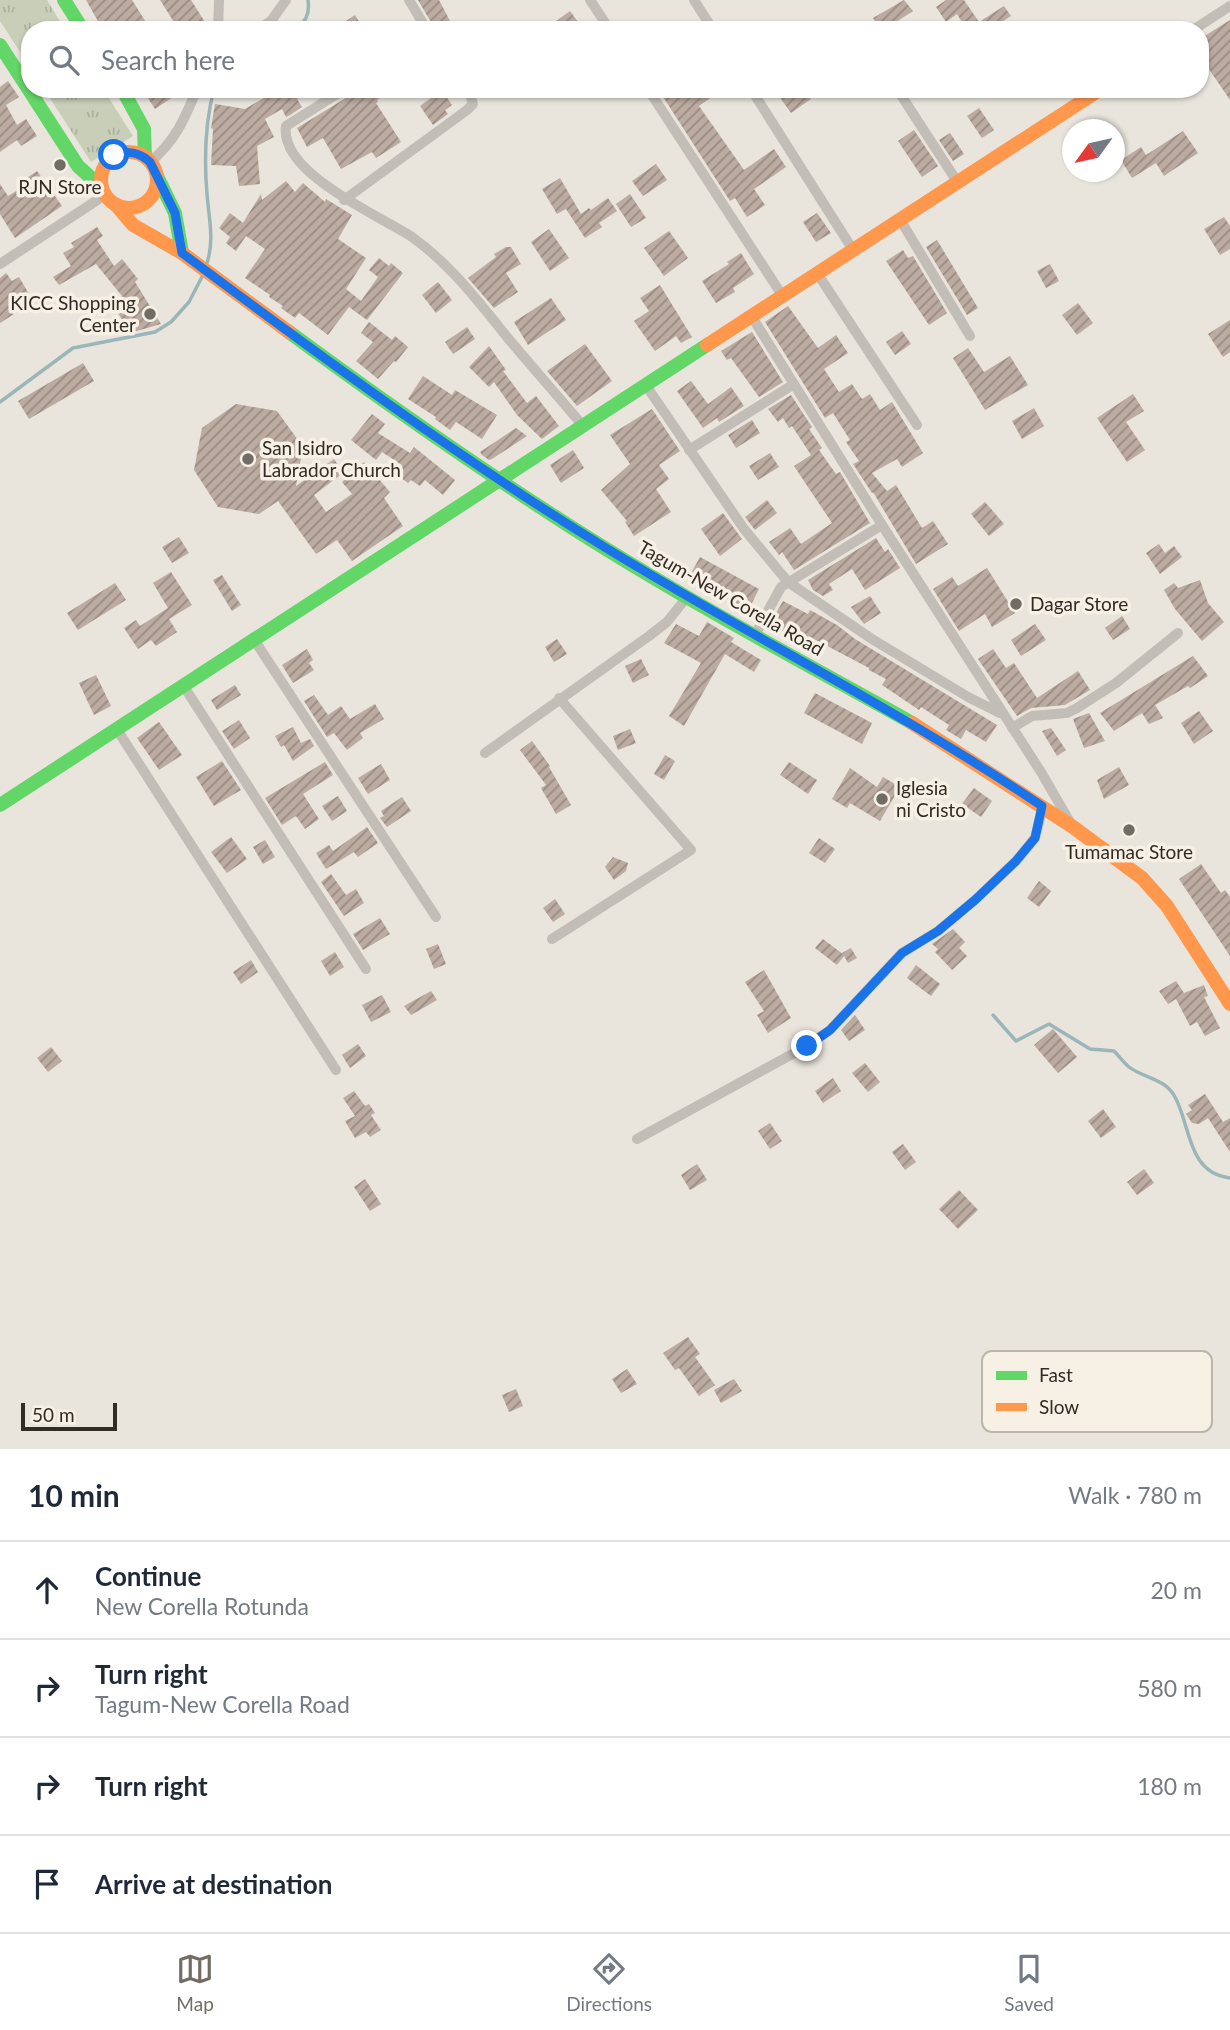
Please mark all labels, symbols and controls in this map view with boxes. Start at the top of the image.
search box [21,21,1209,98]
icon: search [45,41,83,79]
text: Search here [101,44,235,76]
north arrow [1062,119,1125,182]
route start [98,139,129,170]
marker: RJN Store [52,157,68,173]
place label: RJN Store [18,175,102,198]
place label: KICC Shopping Center [10,291,136,336]
marker: KICC Shopping Center [142,306,158,322]
place label: San Isidro Labrador Church [262,436,401,481]
marker: San Isidro Labrador Church [240,451,256,467]
street label: Tagum-New Corella Road [634,535,828,660]
place label: Dagar Store [1030,592,1128,615]
marker: Dagar Store [1008,596,1024,612]
place label: Iglesia ni Cristo [896,776,966,821]
marker: Iglesia ni Cristo [874,791,890,807]
marker: Tumamac Store [1121,822,1137,838]
place label: Tumamac Store [1065,840,1193,863]
route end [791,1030,822,1061]
legend [982,1351,1212,1432]
text: Fast [1039,1363,1073,1386]
text: Slow [1039,1395,1079,1418]
scale bar [21,1400,117,1432]
text: 50 m [32,1403,75,1426]
text: 10 min [28,1477,120,1513]
text: Walk · 780 m [1068,1481,1202,1509]
text: Continue [95,1560,201,1592]
icon: ahead [28,1571,66,1609]
text: 20 m [1151,1576,1202,1604]
text: New Corella Rotunda [95,1592,309,1620]
text: Turn right [95,1658,208,1690]
icon: right [28,1669,66,1707]
text: 580 m [1137,1674,1202,1702]
text: Tagum-New Corella Road [95,1690,350,1718]
icon: right [28,1767,66,1805]
text: Turn right [95,1770,208,1802]
text: 180 m [1137,1772,1202,1800]
icon: arrive [28,1865,66,1903]
text: Arrive at destination [95,1868,332,1900]
tab: Map [176,1950,214,2015]
tab: Directions [566,1950,652,2015]
tab: Saved [1004,1950,1054,2015]

